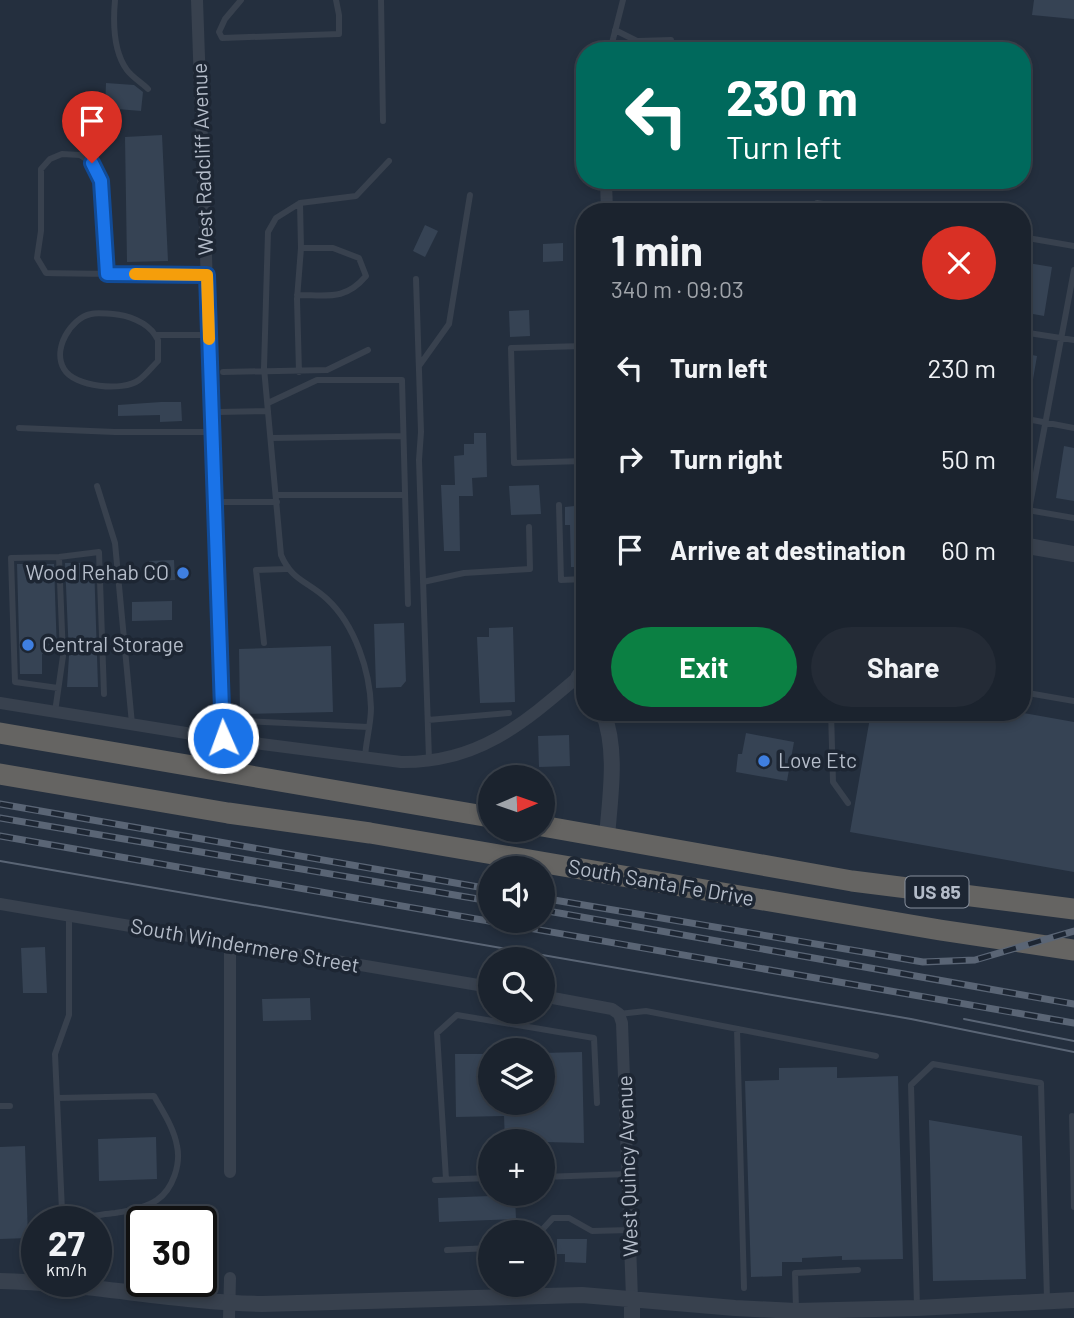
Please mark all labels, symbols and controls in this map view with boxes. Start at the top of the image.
street label: West Radcliff Avenue [186,62,217,256]
text: 230 m [726,67,858,126]
icon: left [611,70,702,161]
pin [62,91,122,163]
icon: arrive [73,102,111,140]
text: Turn left [726,127,843,165]
text: 1 min [611,224,703,274]
button: close [922,226,996,300]
text: 340 m · 09:03 [611,275,744,303]
icon: left [611,349,649,387]
text: Turn left [670,352,768,383]
text: 230 m [927,352,996,383]
icon: right [611,440,649,478]
text: Turn right [670,443,783,474]
text: 50 m [941,443,996,474]
icon: arrive [611,531,649,569]
text: Arrive at destination [670,534,906,565]
text: 60 m [941,534,996,565]
place label: Wood Rehab CO [26,559,169,584]
marker: Wood Rehab CO [175,565,191,581]
button: Exit [611,627,797,707]
button: Share [811,627,996,707]
place label: Central Storage [42,631,184,656]
marker: Central Storage [20,637,36,653]
position arrow [186,701,260,775]
place label: Love Etc [778,747,857,772]
marker: Love Etc [756,753,772,769]
north arrow [478,765,555,842]
map controls [478,765,555,1297]
street label: South Santa Fe Drive [566,853,756,910]
button: sound [478,856,555,933]
road number: US 85 [906,876,968,908]
street label: South Windermere Street [129,912,362,977]
button: search [478,947,555,1024]
button: layers [478,1038,555,1115]
street label: West Quincy Avenue [611,1075,642,1257]
button: + [478,1129,555,1206]
speed limit sign: 30 [126,1206,217,1297]
button: − [478,1220,555,1297]
text: 27 [48,1221,85,1263]
text: km/h [46,1258,87,1280]

